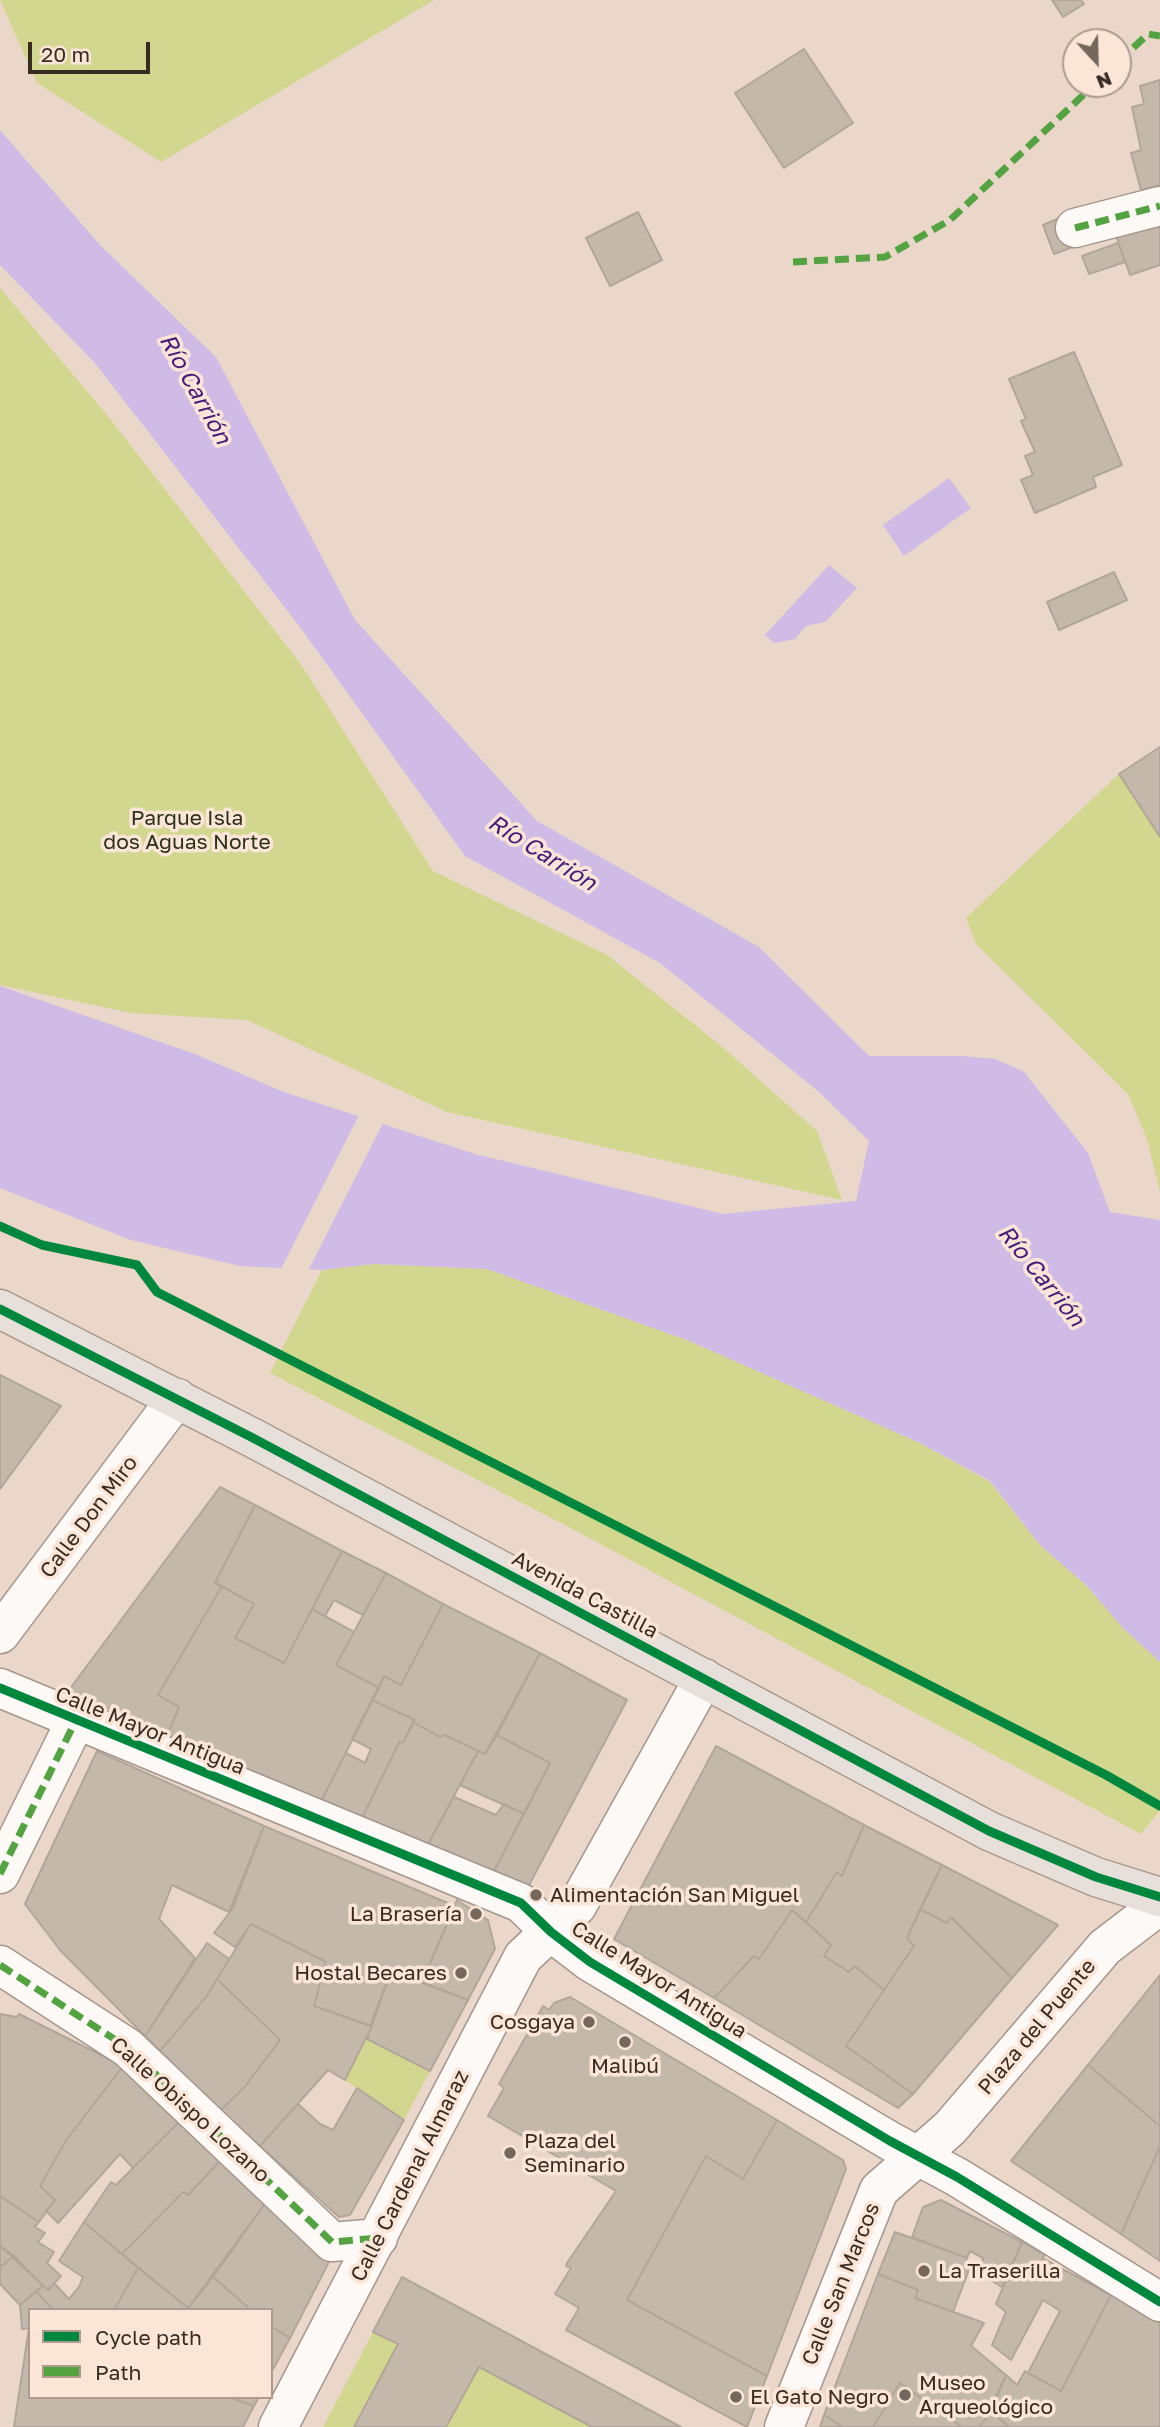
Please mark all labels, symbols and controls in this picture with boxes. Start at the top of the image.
scale bar [32,28,154,72]
north arrow [1062,28,1132,98]
text: 20 m [41,41,90,67]
text: N [1093,68,1115,94]
water label: Río Carrión [153,329,237,449]
park label: Parque Isla dos Aguas Norte [103,805,271,855]
water label: Río Carrión [483,809,601,897]
water label: Río Carrión [992,1220,1090,1332]
street label: Calle Don Miro [35,1451,143,1583]
street label: Avenida Castilla [508,1546,662,1644]
street label: Calle Mayor Antigua [52,1681,248,1781]
place label: Alimentación San Miguel [550,1882,799,1908]
marker: Alimentación San Miguel [528,1887,544,1903]
place label: La Brasería [350,1901,462,1927]
marker: La Brasería [468,1906,484,1922]
street label: Calle Mayor Antigua [567,1916,751,2044]
street label: Plaza del Puente [973,1954,1101,2100]
place label: Hostal Becares [294,1960,447,1986]
marker: Hostal Becares [453,1965,469,1981]
place label: Cosgaya [490,2009,575,2035]
marker: Cosgaya [581,2014,597,2030]
street label: Calle Obispo Lozano [105,2032,275,2188]
marker: Malibú [617,2034,633,2050]
place label: Malibú [591,2053,659,2079]
street label: Calle Cardenal Almaraz [346,2066,474,2286]
place label: Plaza del Seminario [524,2128,625,2178]
marker: Plaza del Seminario [502,2145,518,2161]
street label: Calle San Marcos [797,2199,885,2369]
place label: La Traserilla [938,2258,1061,2284]
marker: La Traserilla [916,2263,932,2279]
legend [28,2308,273,2399]
text: Cycle path [95,2324,202,2350]
text: Path [95,2359,142,2385]
place label: Museo Arqueológico [919,2370,1053,2420]
place label: El Gato Negro [750,2384,889,2410]
marker: Museo Arqueológico [897,2387,913,2403]
marker: El Gato Negro [728,2389,744,2405]

